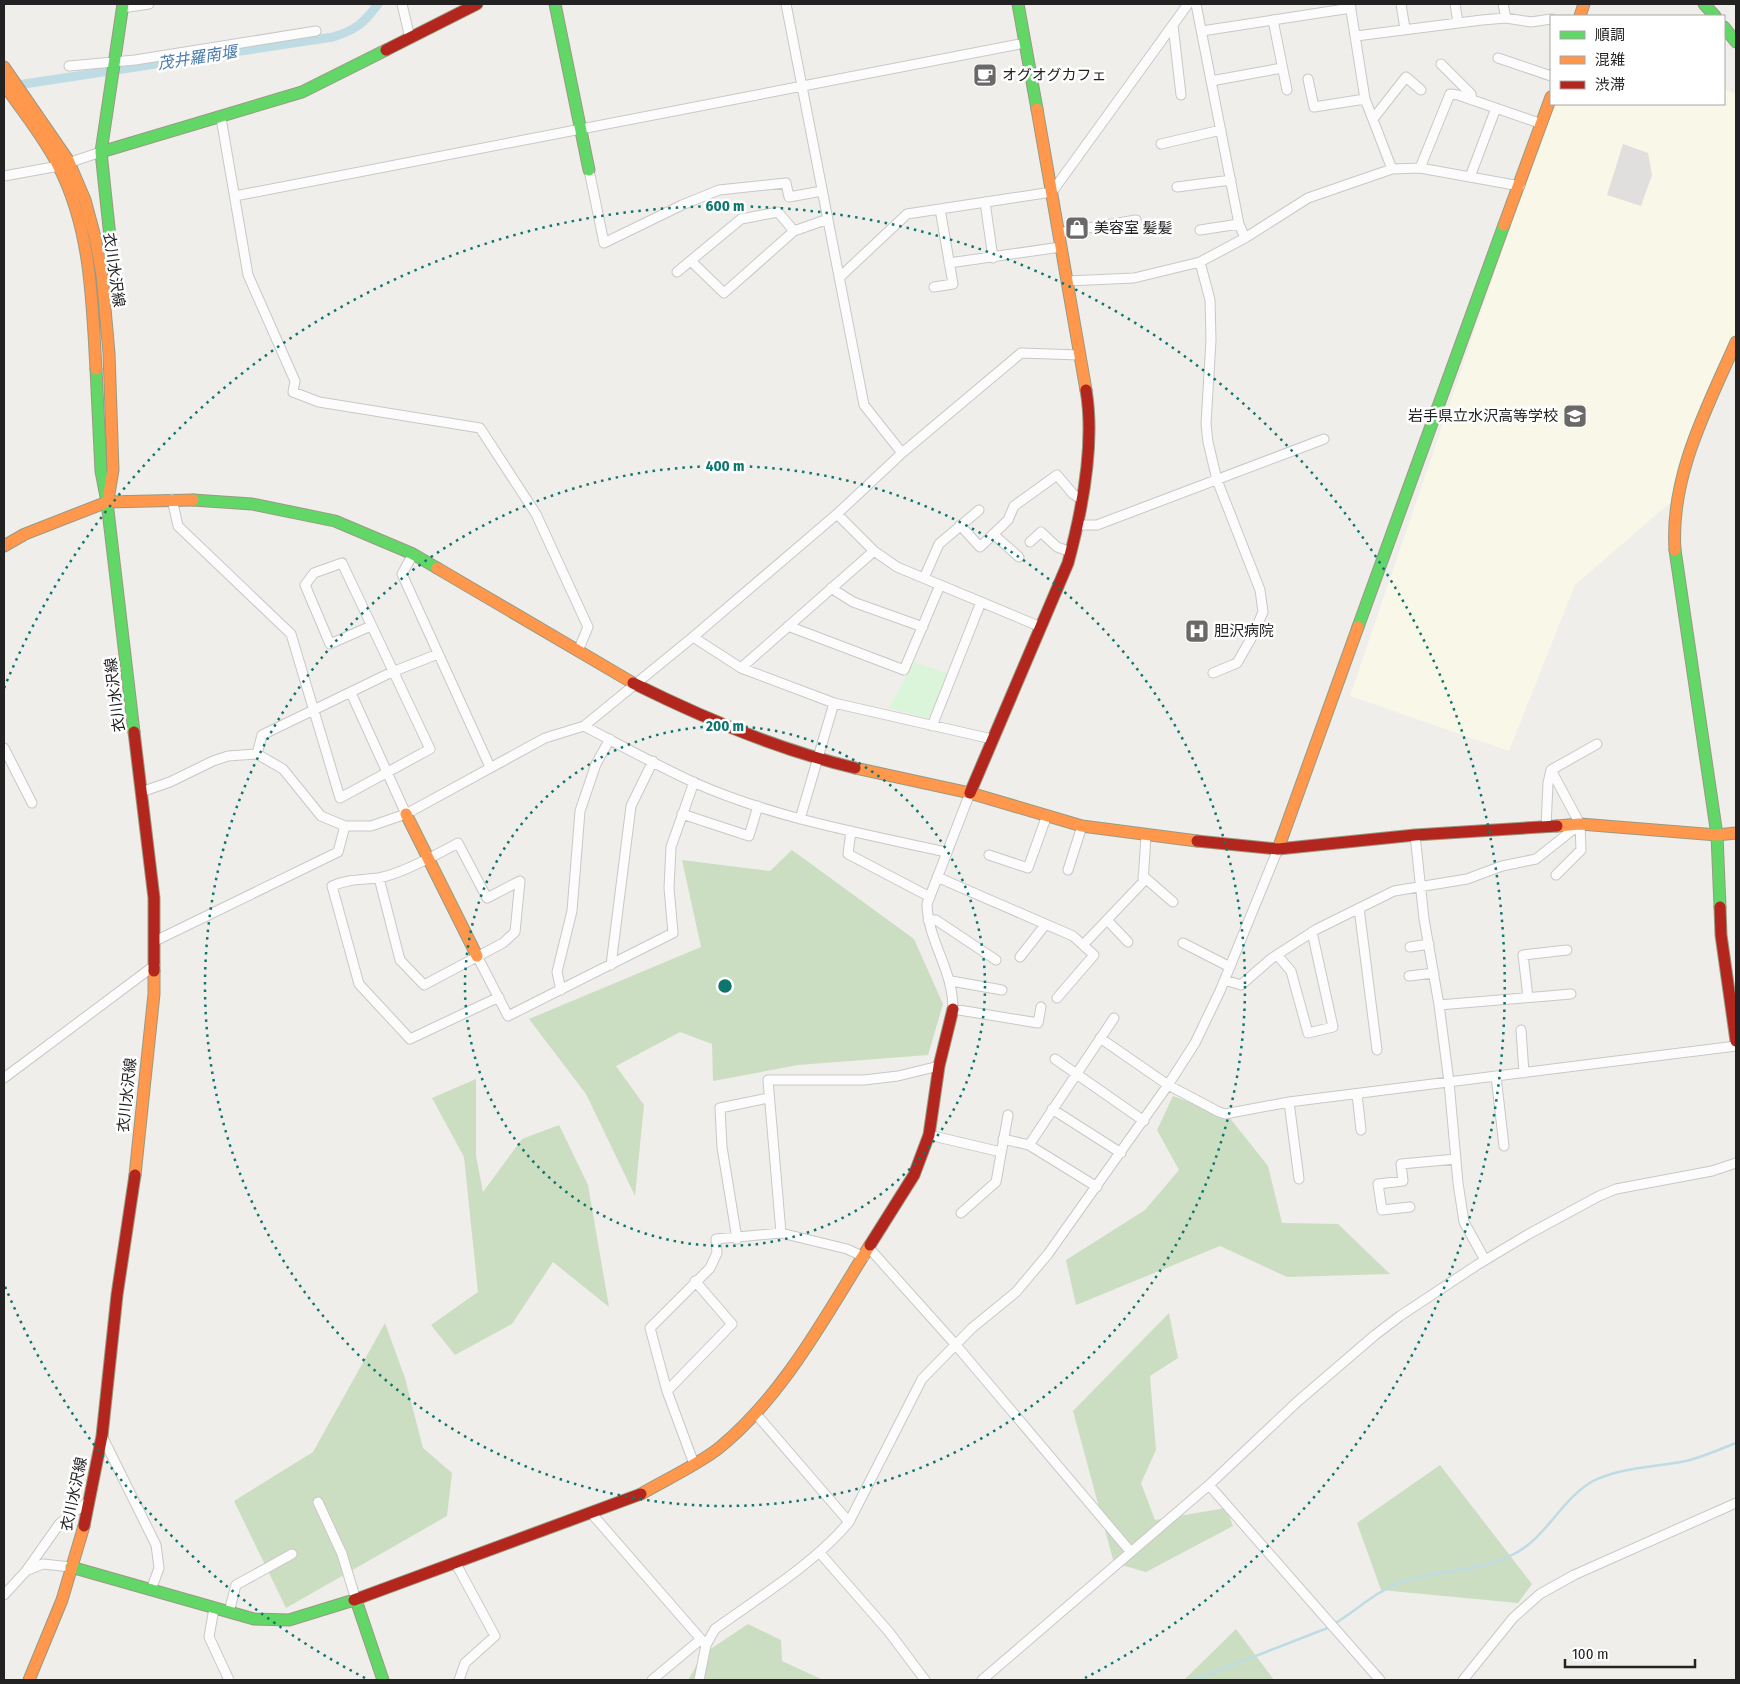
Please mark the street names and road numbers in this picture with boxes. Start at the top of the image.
street label: 衣川水沢線 [100,232,128,308]
street label: 衣川水沢線 [101,657,129,733]
street label: 衣川水沢線 [114,1057,140,1133]
street label: 衣川水沢線 [57,1455,91,1533]

